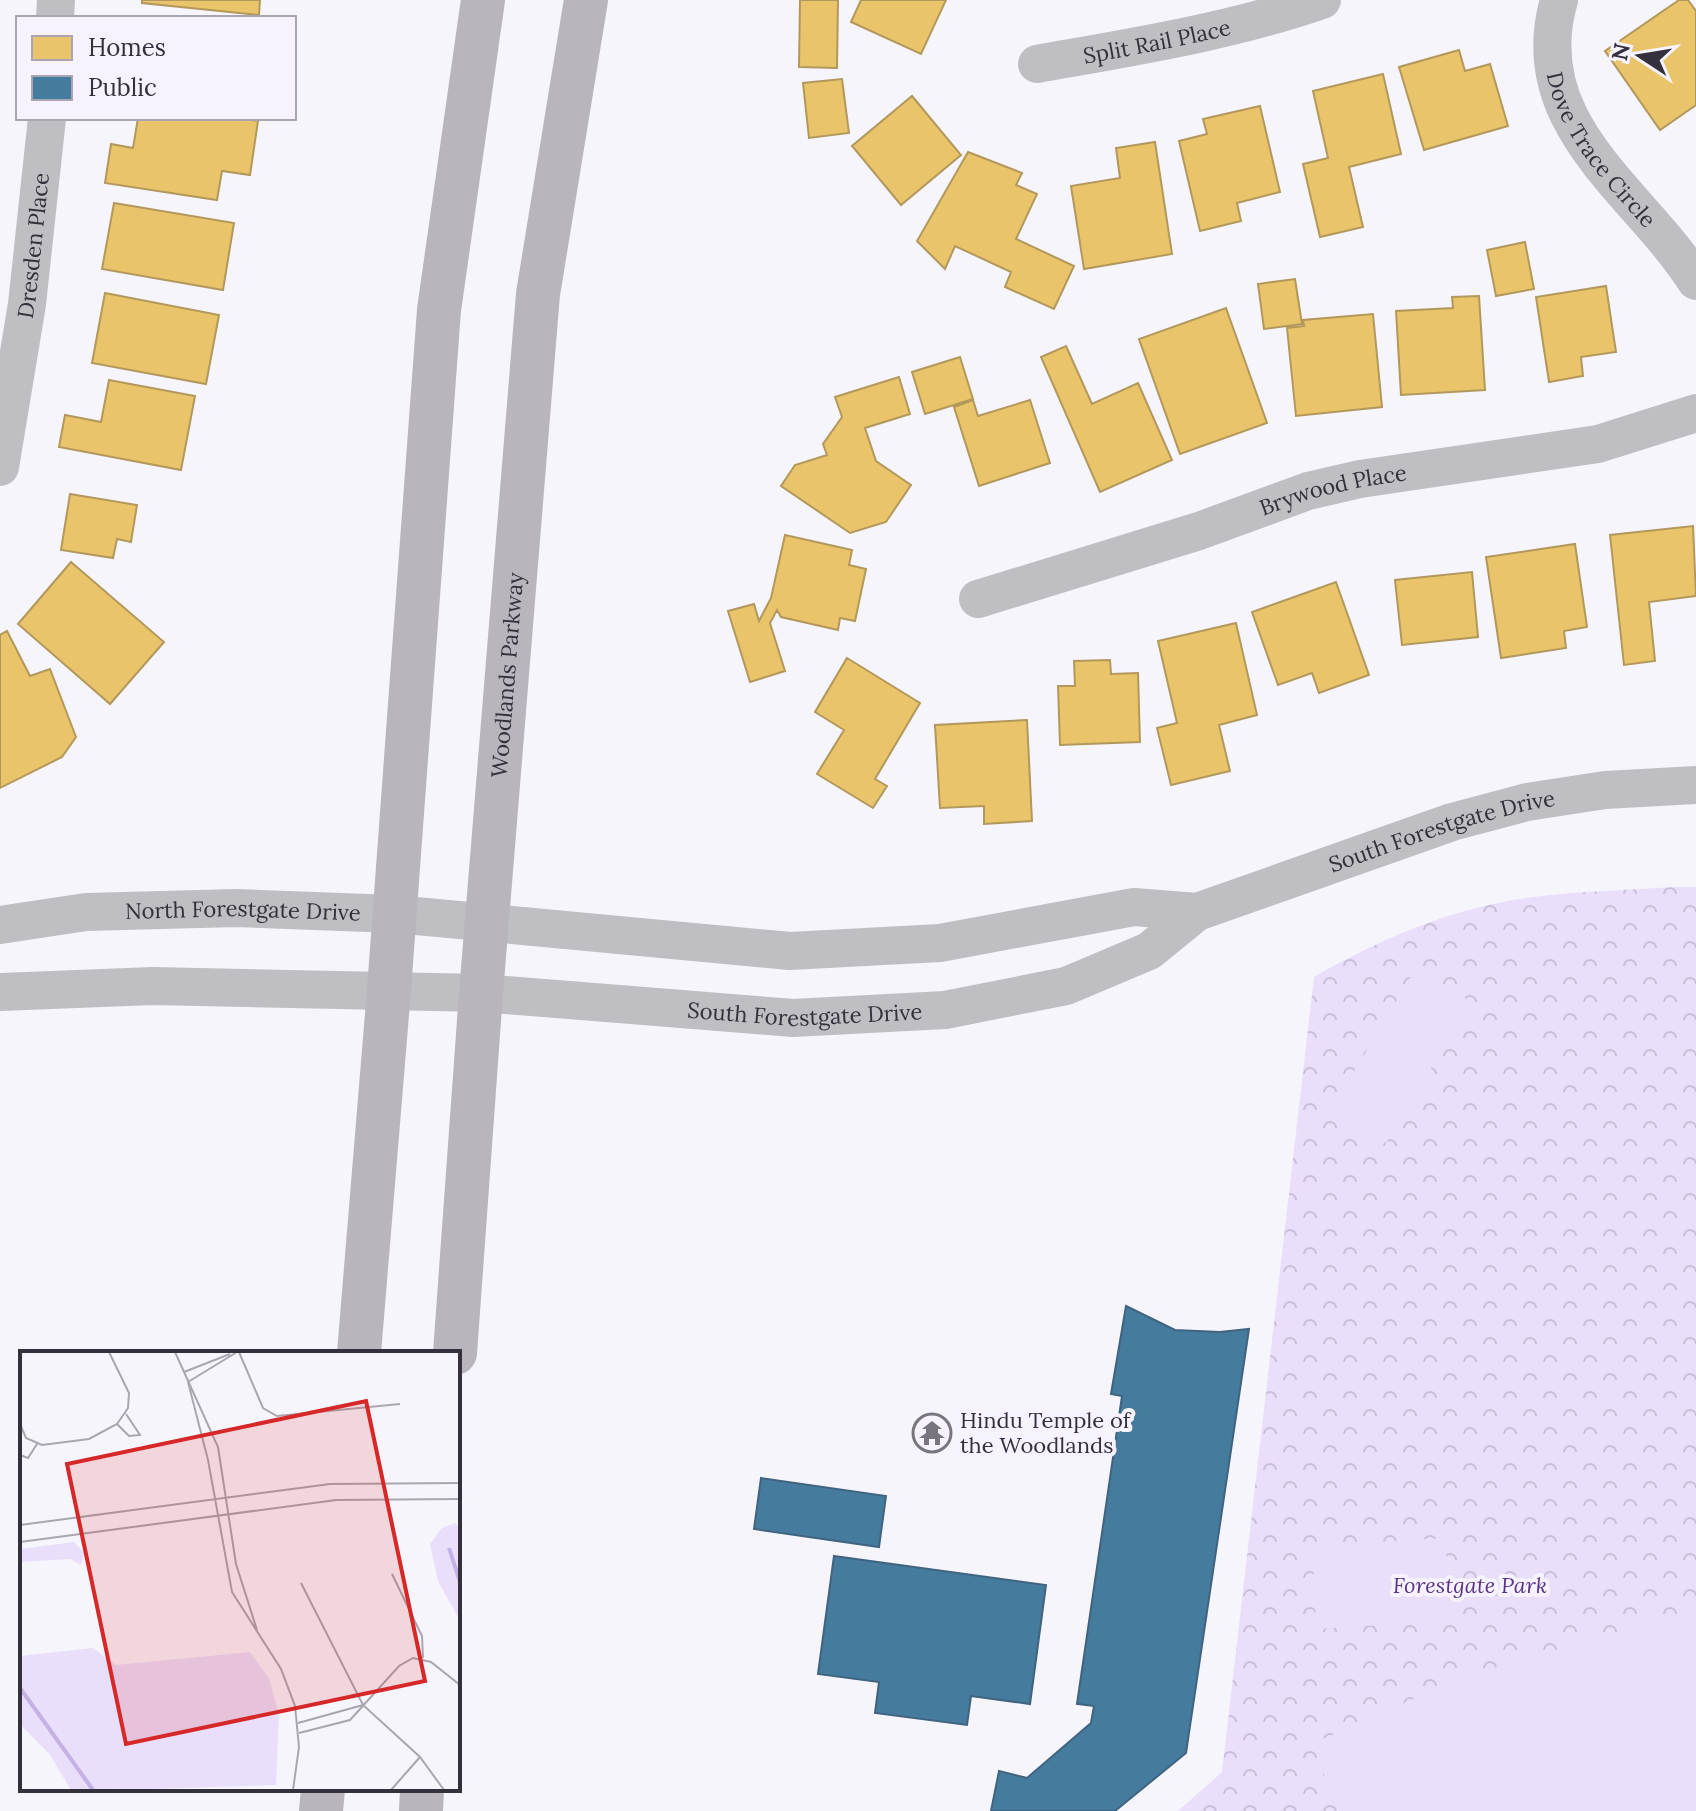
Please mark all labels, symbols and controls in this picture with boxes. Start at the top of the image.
street label: Split Rail Place [1081,13,1233,70]
legend [16,16,296,120]
north arrow [1600,16,1680,96]
text: Homes [88,32,166,63]
text: N [1605,41,1636,63]
street label: Dove Trace Circle [1541,69,1662,233]
text: Public [88,72,157,103]
street label: Dresden Place [11,171,55,320]
street label: Brywood Place [1255,458,1409,522]
street label: Woodlands Parkway [485,571,529,779]
street label: South Forestgate Drive [1325,784,1557,878]
street label: North Forestgate Drive [125,894,361,927]
street label: South Forestgate Drive [686,996,923,1032]
inset map [20,1351,460,1791]
place label: Hindu Temple of the Woodlands [960,1406,1132,1459]
temple icon: Hindu Temple of the Woodlands [911,1412,953,1454]
park label: Forestgate Park [1393,1571,1547,1599]

